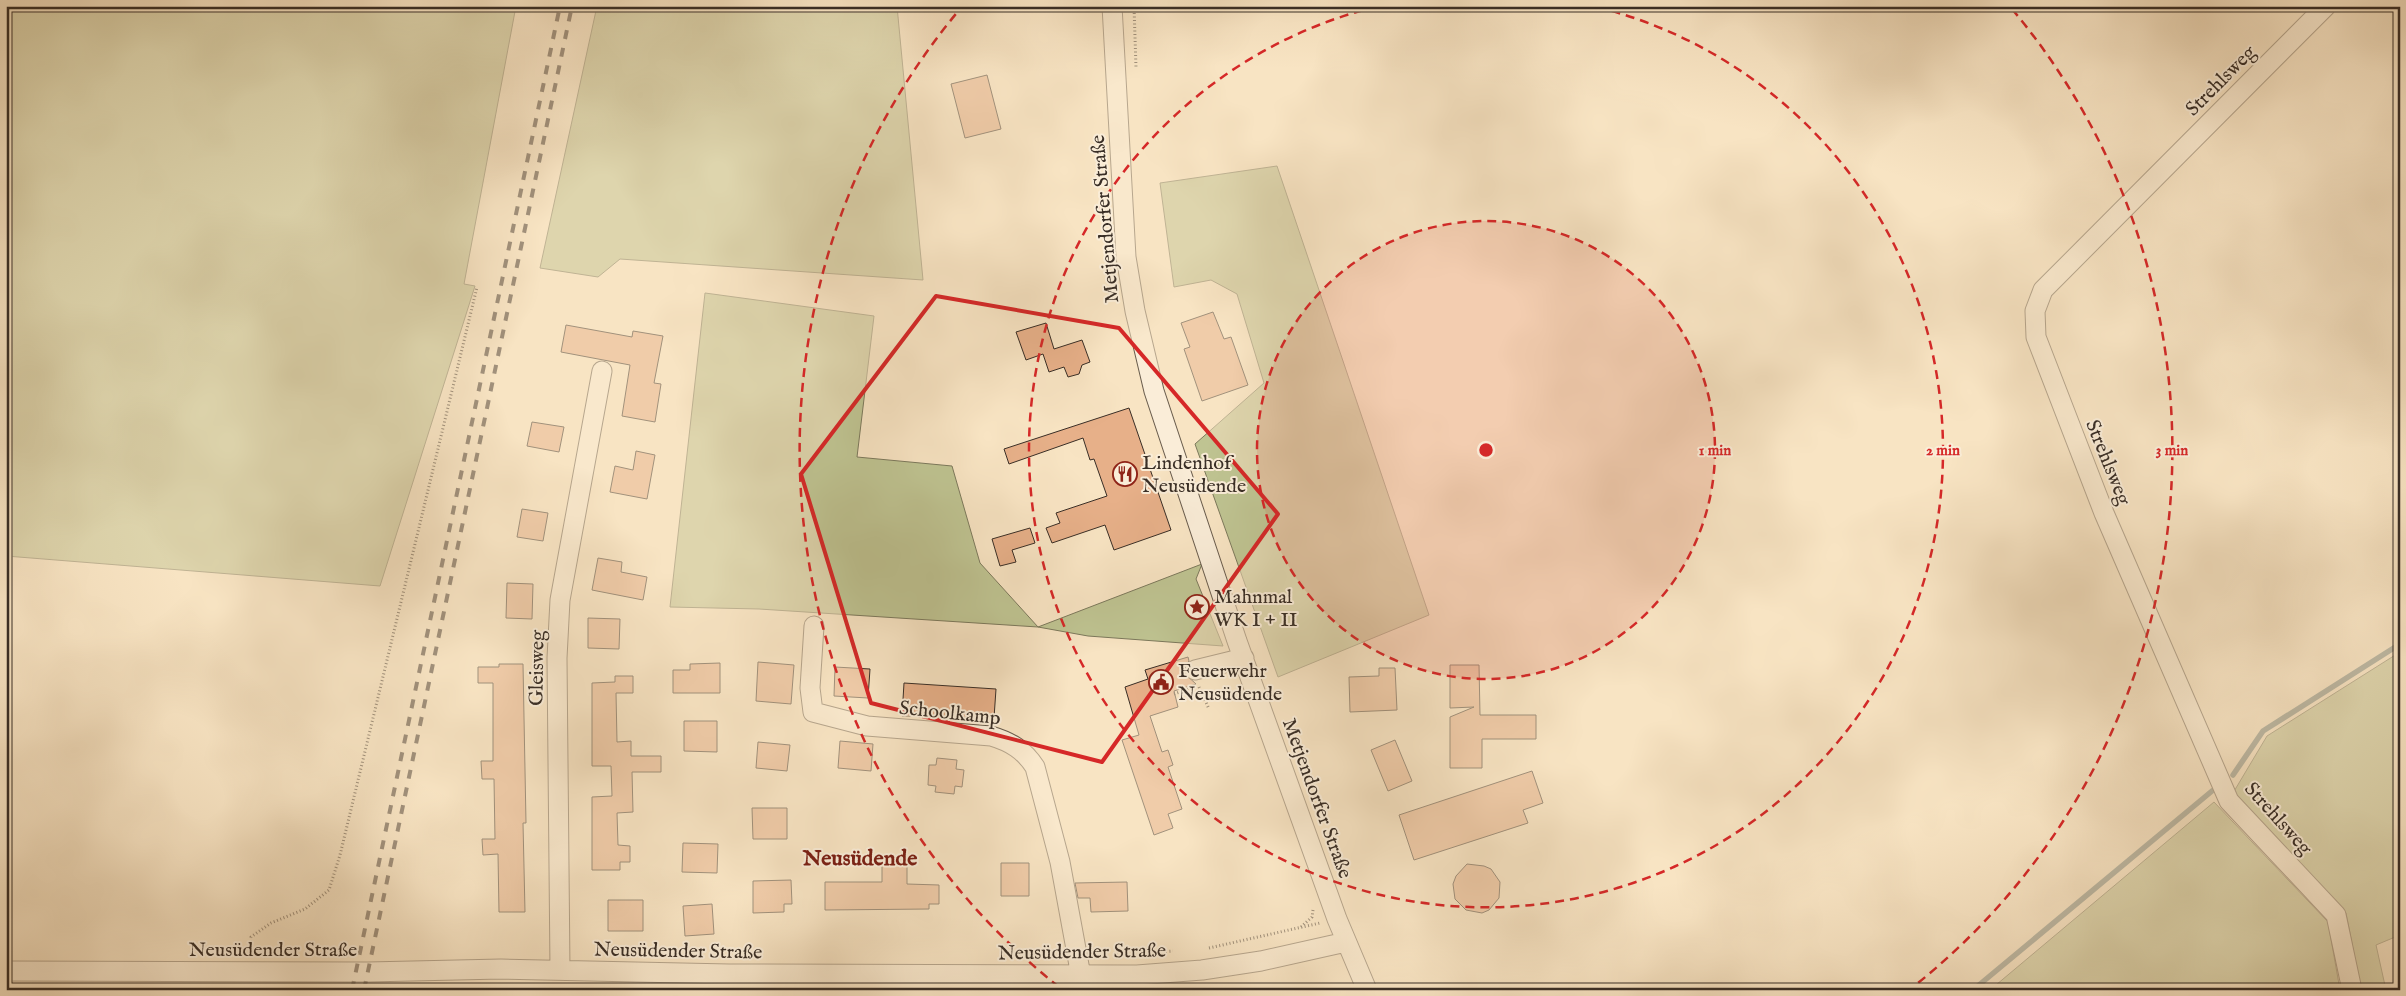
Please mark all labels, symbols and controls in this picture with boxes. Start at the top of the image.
street label: Strehlsweg [2180,40,2262,122]
street label: Metjendorfer Straße [1086,134,1125,304]
street label: Strehlsweg [2079,416,2136,510]
centre of rings [1477,441,1495,459]
text: 1 min [1699,441,1731,460]
text: 2 min [1926,441,1960,460]
text: 3 min [2156,441,2188,460]
place label: Lindenhof Neusüdende [1142,451,1246,499]
restaurant icon: Lindenhof Neusüdende [1112,461,1138,487]
place label: Mahnmal WK I + II [1214,585,1298,633]
place icon: Mahnmal WK I + II [1184,594,1210,620]
street label: Gleisweg [524,629,551,706]
place label: Feuerwehr Neusüdende [1178,659,1282,707]
public building icon: Feuerwehr Neusüdende [1148,669,1174,695]
street label: Schoolkamp [898,696,1002,731]
street label: Metjendorfer Straße [1276,715,1357,882]
street label: Strehlsweg [2239,777,2318,862]
district label: Neusüdende [802,845,917,873]
street label: Neusüdender Straße [189,938,357,963]
street label: Neusüdender Straße [594,938,762,965]
street label: Neusüdender Straße [998,939,1166,966]

